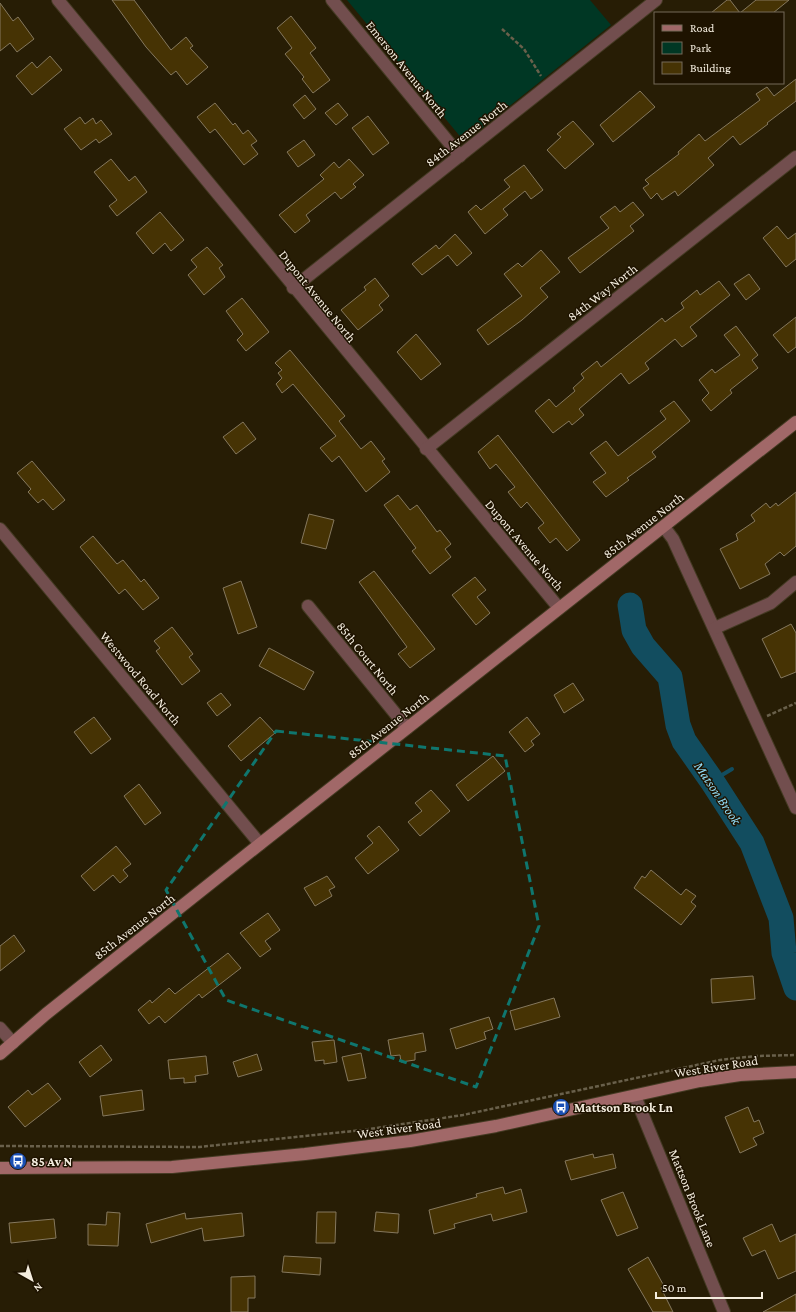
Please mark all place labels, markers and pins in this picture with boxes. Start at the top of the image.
bus stop icon: Mattson Brook Ln [551,1097,571,1117]
place label: Mattson Brook Ln [574,1100,674,1115]
bus stop icon: 85 Av N [8,1151,28,1171]
place label: 85 Av N [31,1154,73,1169]

